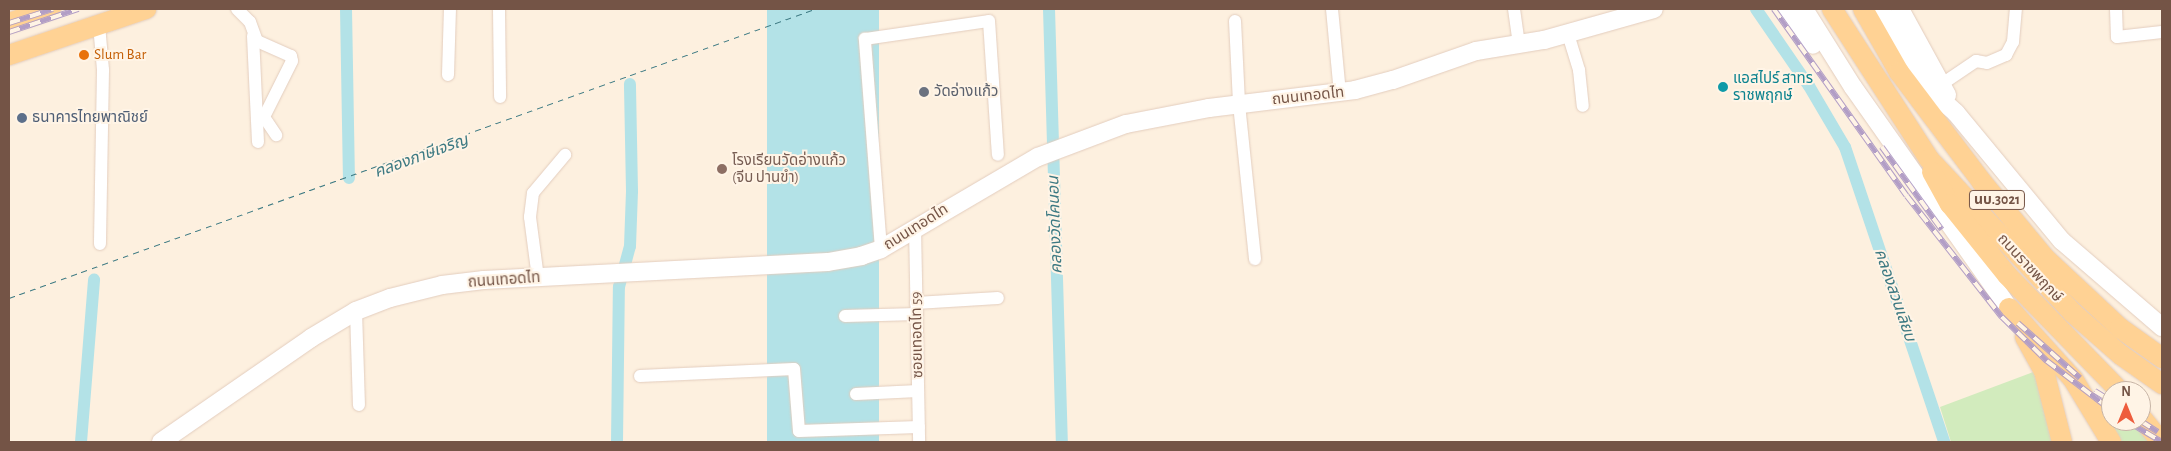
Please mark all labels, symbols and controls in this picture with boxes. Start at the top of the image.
place label: Slum Bar [94,46,146,64]
marker: Slum Bar [78,49,90,61]
place label: แอสไปร์ สาทร ราชพฤกษ์ [1733,69,1813,104]
marker: แอสไปร์ สาทร ราชพฤกษ์ [1717,81,1729,93]
place label: วัดอ่างแก้ว [934,83,998,101]
street label: ถนนเทอดไท [1271,83,1345,109]
marker: วัดอ่างแก้ว [918,86,930,98]
place label: ธนาคารไทยพาณิชย์ [32,109,148,127]
marker: ธนาคารไทยพาณิชย์ [16,112,28,124]
water label: คลองภาษีเจริญ [372,130,470,182]
place label: โรงเรียนวัดอ่างแก้ว (จีบ ปานขำ) [732,151,846,186]
marker: โรงเรียนวัดอ่างแก้ว (จีบ ปานขำ) [716,163,728,175]
water label: คลองวัดโคนอน [1044,176,1066,274]
road number: นบ.3021 [1968,188,2026,212]
street label: ถนนเทอดไท [880,200,952,254]
street label: ถนนราชพฤกษ์ [1994,230,2066,306]
water label: คลองสวนเลียบ [1870,246,1920,344]
street label: ถนนเทอดไท [467,268,541,292]
street label: ซอยเทอดไท 59 [907,291,927,379]
north arrow [2101,381,2151,431]
text: N [2121,385,2131,399]

